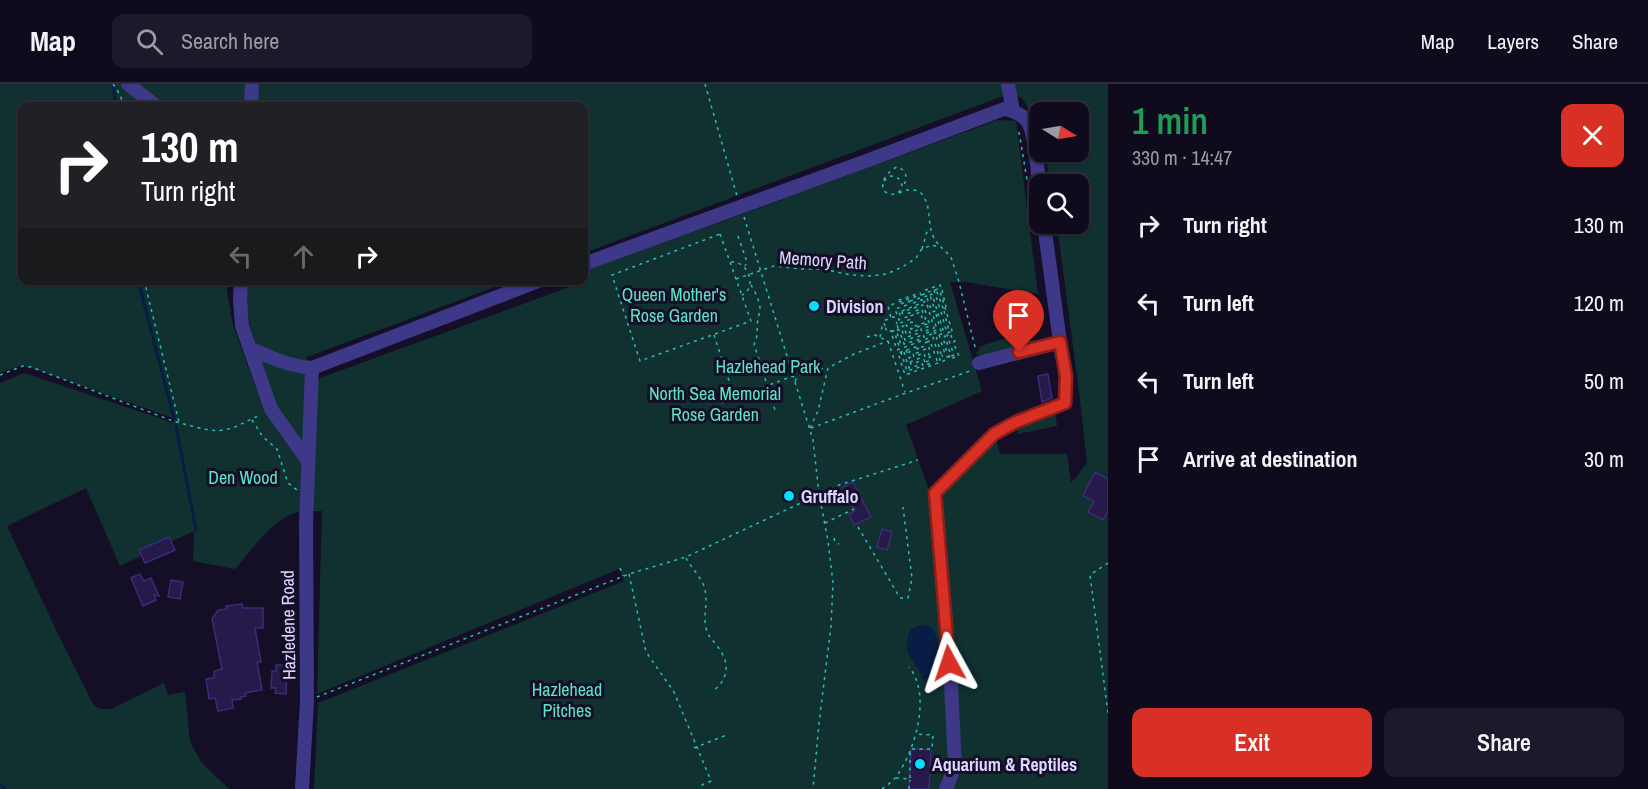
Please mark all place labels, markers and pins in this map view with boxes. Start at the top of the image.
pin [993,290,1044,352]
place label: Division [826,294,883,319]
marker: Division [807,299,821,313]
place label: Gruffalo [801,484,858,509]
marker: Gruffalo [782,489,796,503]
place label: Aquarium & Reptiles [932,752,1077,777]
marker: Aquarium & Reptiles [913,757,927,771]

